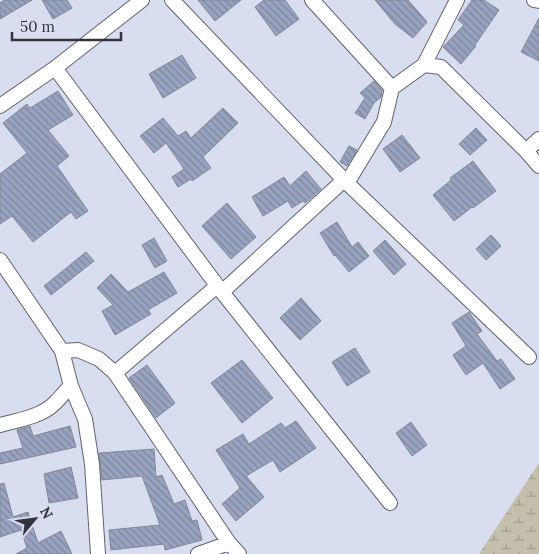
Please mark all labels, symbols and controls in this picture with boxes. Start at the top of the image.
scale bar [12,10,121,42]
text: 50 m [20,17,55,36]
north arrow [10,494,60,544]
text: N [36,504,57,522]

